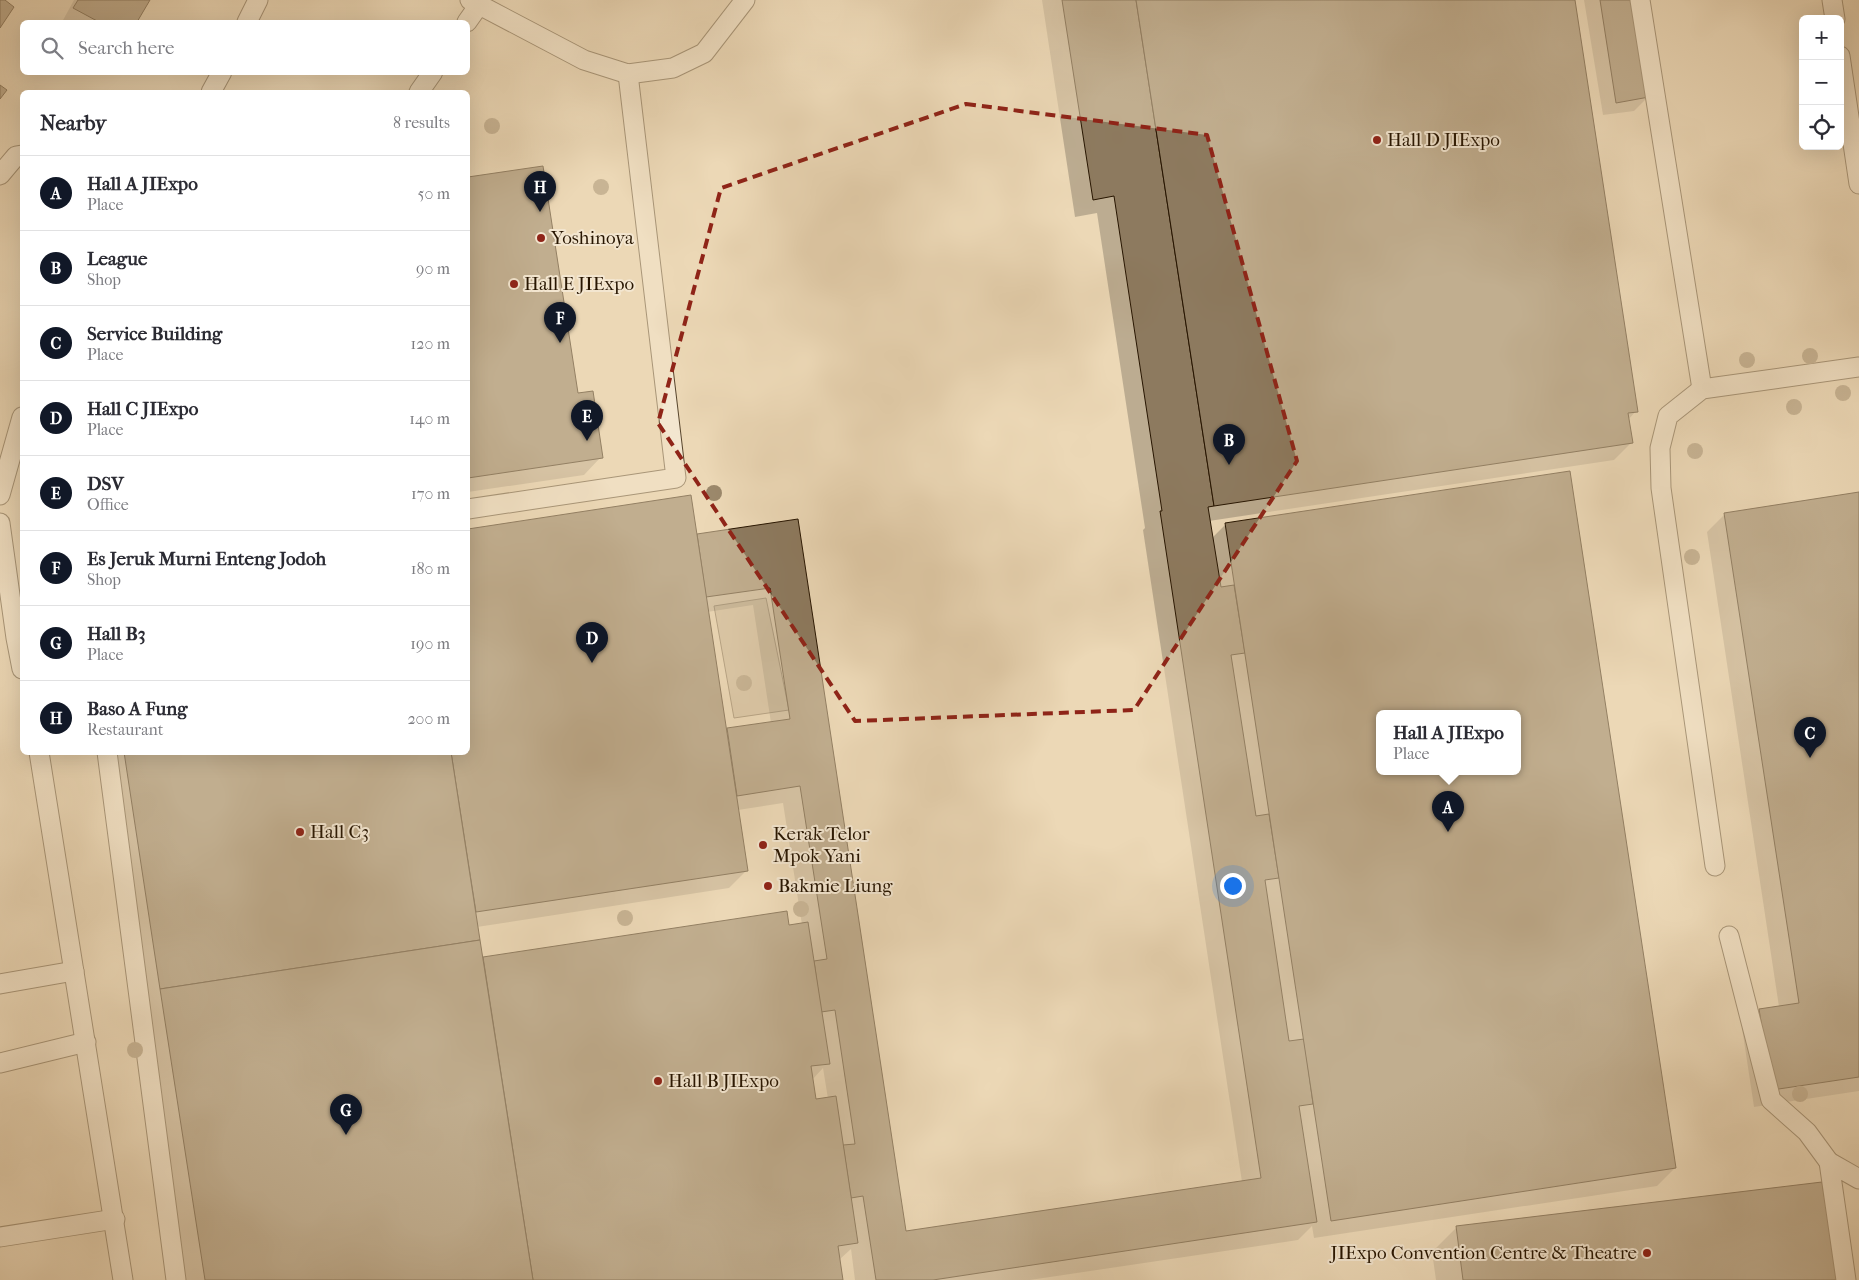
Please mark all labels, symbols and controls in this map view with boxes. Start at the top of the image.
map controls [1799,15,1844,150]
button: + [1799,15,1844,60]
search box [20,20,470,75]
icon: search [38,34,66,62]
text: Search here [78,37,174,59]
button: − [1799,60,1844,105]
button: locate [1799,105,1844,150]
text: Nearby [40,111,106,135]
text: 8 results [393,113,450,132]
place label: Hall D JIExpo [1387,129,1500,151]
marker: Hall D JIExpo [1371,134,1383,146]
pin: H [524,171,556,212]
text: Hall A JIExpo [87,173,198,195]
text: A [51,184,61,203]
text: 50 m [418,184,450,203]
text: Place [87,195,123,214]
place label: Yoshinoya [550,227,634,249]
marker: Yoshinoya [535,232,547,244]
text: League [87,248,147,270]
text: B [51,259,61,278]
text: 90 m [416,259,450,278]
text: Shop [87,270,121,289]
place label: Hall E JIExpo [524,273,634,295]
marker: Hall E JIExpo [508,278,520,290]
pin: F [544,302,576,343]
text: Service Building [87,323,222,345]
text: C [51,334,61,353]
text: 120 m [411,334,450,353]
text: Place [87,345,123,364]
text: Hall C JIExpo [87,398,198,420]
pin: E [571,400,603,441]
text: D [50,409,62,428]
text: 140 m [409,409,450,428]
text: Place [87,420,123,439]
pin: B [1213,424,1245,465]
text: DSV [87,473,124,495]
text: E [51,484,61,503]
text: 170 m [411,484,450,503]
text: Office [87,495,129,514]
text: Es Jeruk Murni Enteng Jodoh [87,548,326,570]
text: F [52,559,60,578]
text: 180 m [411,559,450,578]
text: Shop [87,570,121,589]
pin: D [576,622,608,663]
text: Hall B3 [87,623,146,645]
text: G [50,634,62,653]
text: 190 m [410,634,450,653]
text: Place [87,645,123,664]
text: Baso A Fung [87,698,187,720]
text: H [50,709,62,728]
text: 200 m [407,709,450,728]
popup [1376,710,1521,775]
pin: C [1794,717,1826,758]
text: Restaurant [87,720,163,739]
text: Hall A JIExpo [1393,722,1504,744]
text: Place [1393,744,1430,763]
pin: A [1432,791,1464,832]
place label: Hall C3 [310,821,369,843]
place label: Kerak Telor Mpok Yani [773,823,871,867]
marker: Hall C3 [294,826,306,838]
marker: Kerak Telor Mpok Yani [757,839,769,851]
your location [1220,873,1246,899]
place label: Bakmie Liung [778,875,893,897]
marker: Bakmie Liung [762,880,774,892]
place label: Hall B JIExpo [668,1070,779,1092]
marker: Hall B JIExpo [652,1075,664,1087]
pin: G [330,1094,362,1135]
place label: JIExpo Convention Centre & Theatre [1329,1242,1637,1264]
marker: JIExpo Convention Centre & Theatre [1641,1247,1653,1259]

